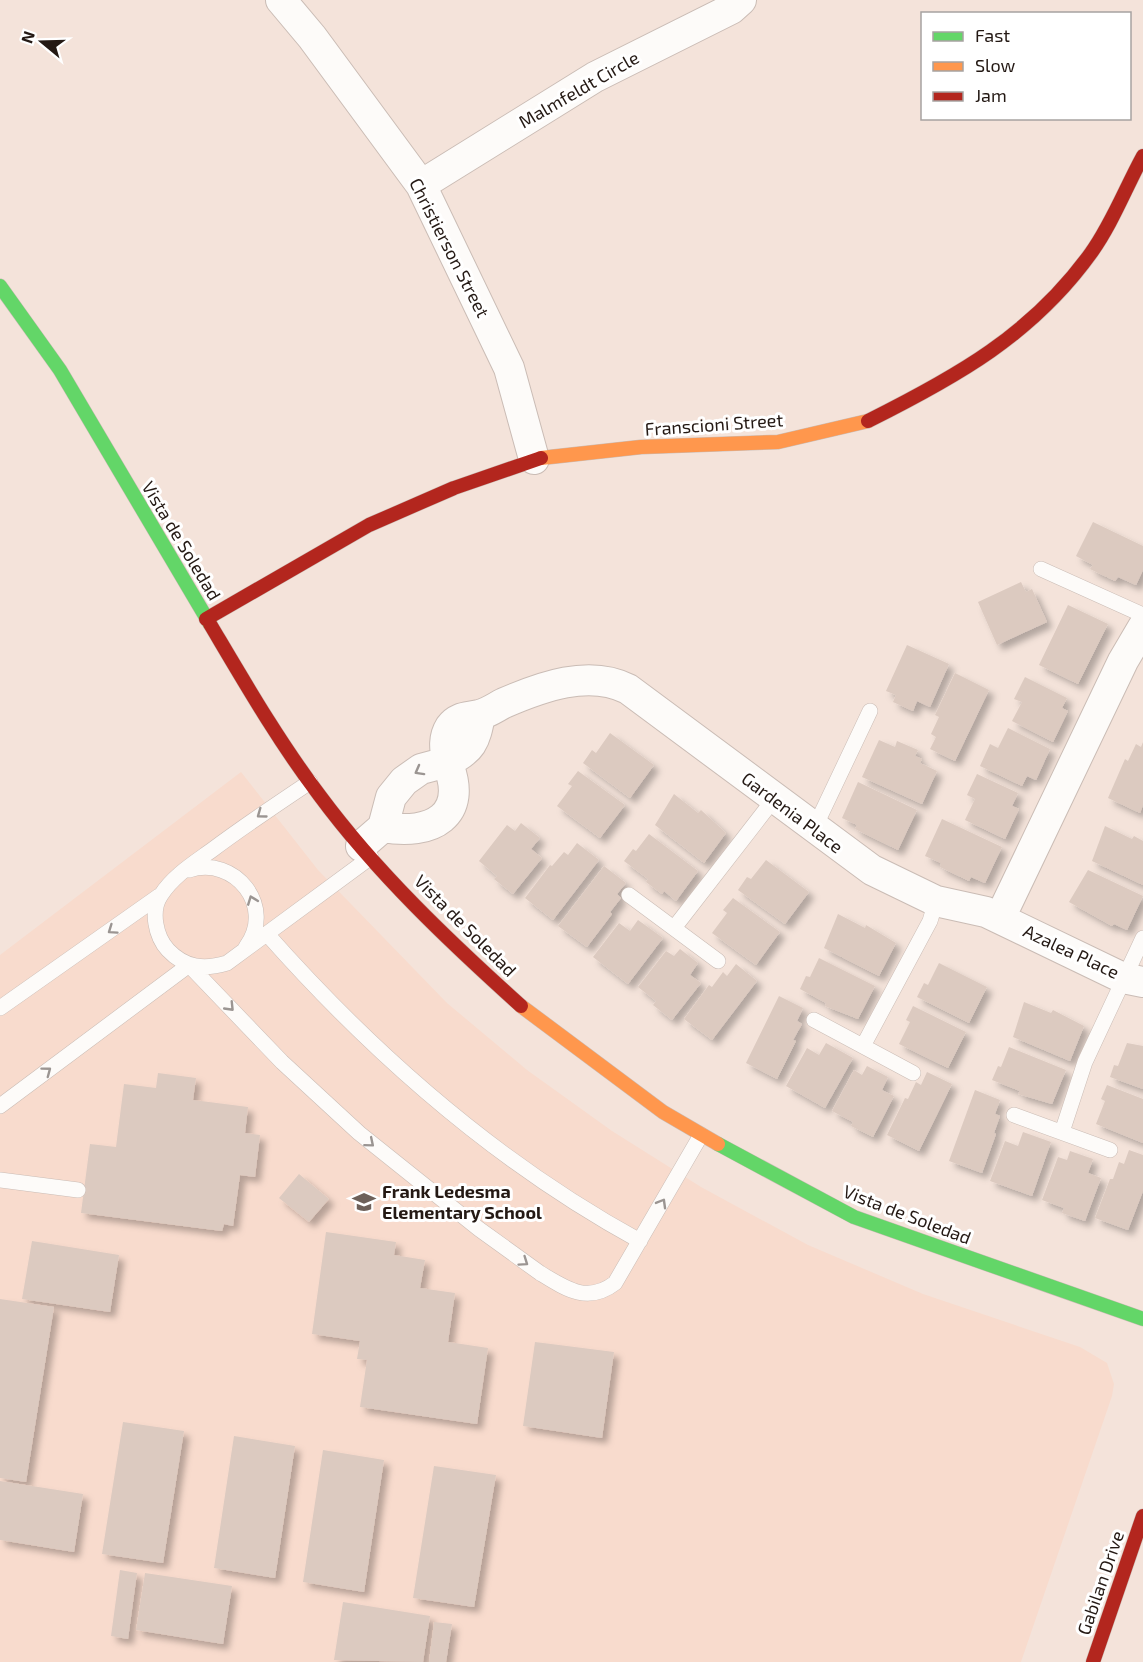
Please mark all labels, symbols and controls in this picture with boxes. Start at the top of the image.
north arrow [12,12,72,72]
legend [921,12,1131,120]
text: Fast [975,24,1010,46]
text: N [16,28,38,46]
street label: Malmfeldt Circle [514,46,643,132]
text: Slow [975,54,1016,76]
text: Jam [975,84,1007,106]
street label: Christierson Street [405,174,495,321]
street label: Franscioni Street [644,408,784,440]
street label: Vista de Soledad [138,477,226,604]
one-way arrow [414,764,425,775]
street label: Gardenia Place [738,767,848,857]
one-way arrow [257,807,268,818]
street label: Vista de Soledad [410,870,521,981]
one-way arrow [247,895,259,906]
street label: Azalea Place [1020,919,1123,983]
one-way arrow [107,923,118,934]
one-way arrow [223,1001,234,1011]
one-way arrow [40,1068,51,1079]
one-way arrow [363,1135,374,1146]
place label: Frank Ledesma Elementary School [382,1180,542,1223]
street label: Vista de Soledad [840,1180,974,1249]
school or university icon: Frank Ledesma Elementary School [351,1189,377,1215]
one-way arrow [654,1199,666,1209]
one-way arrow [518,1255,529,1266]
street label: Gabilan Drive [1072,1528,1128,1637]

